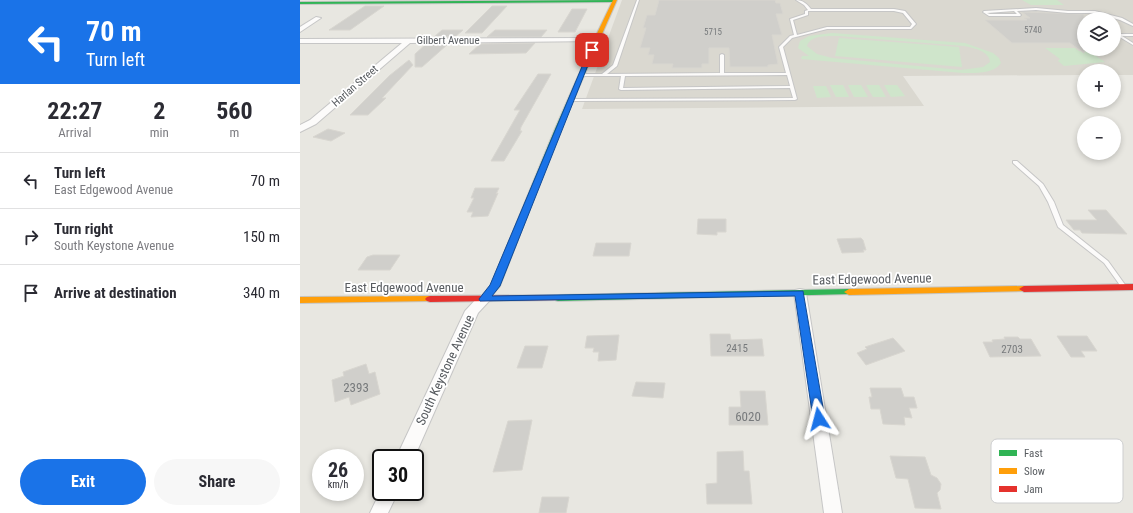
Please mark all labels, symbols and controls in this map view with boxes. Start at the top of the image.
map controls [1077,12,1121,160]
button: layers [1077,12,1121,56]
text: 70 m [86,15,142,48]
icon: left [20,16,72,68]
house number: 5740 [1024,25,1042,35]
house number: 5715 [704,27,722,37]
pin [575,33,609,67]
street label: Gilbert Avenue [416,34,480,47]
icon: arrive [581,39,603,61]
text: Turn left [86,49,145,70]
street label: Harlan Street [329,62,381,110]
button: + [1077,64,1121,108]
text: 22:27 [47,97,102,125]
text: 2 [153,97,165,125]
text: 560 [216,97,253,125]
button: − [1077,116,1121,160]
text: Arrival [58,125,91,140]
text: min [150,125,169,140]
text: m [230,125,239,140]
text: Turn left [54,164,105,182]
icon: left [20,170,42,192]
text: 70 m [250,172,280,190]
text: East Edgewood Avenue [54,182,173,197]
text: Turn right [54,220,113,238]
icon: right [20,226,42,248]
text: 150 m [243,228,280,246]
text: South Keystone Avenue [54,238,174,253]
street label: East Edgewood Avenue [812,270,932,288]
street label: East Edgewood Avenue [344,280,464,295]
icon: arrive [20,282,42,304]
text: Arrive at destination [54,284,177,302]
text: 340 m [243,284,280,302]
street label: South Keystone Avenue [413,312,477,428]
house number: 2415 [726,342,748,355]
house number: 2703 [1001,343,1023,356]
house number: 2393 [343,380,369,395]
position arrow [798,398,840,440]
house number: 6020 [735,409,761,424]
legend [991,439,1123,503]
text: Fast [1024,447,1043,460]
speed limit sign: 30 [372,449,424,501]
text: 26 [328,458,348,482]
button: Exit [20,459,146,505]
button: Share [154,459,280,505]
text: Slow [1024,465,1045,478]
text: km/h [328,479,348,490]
text: Jam [1024,483,1043,496]

